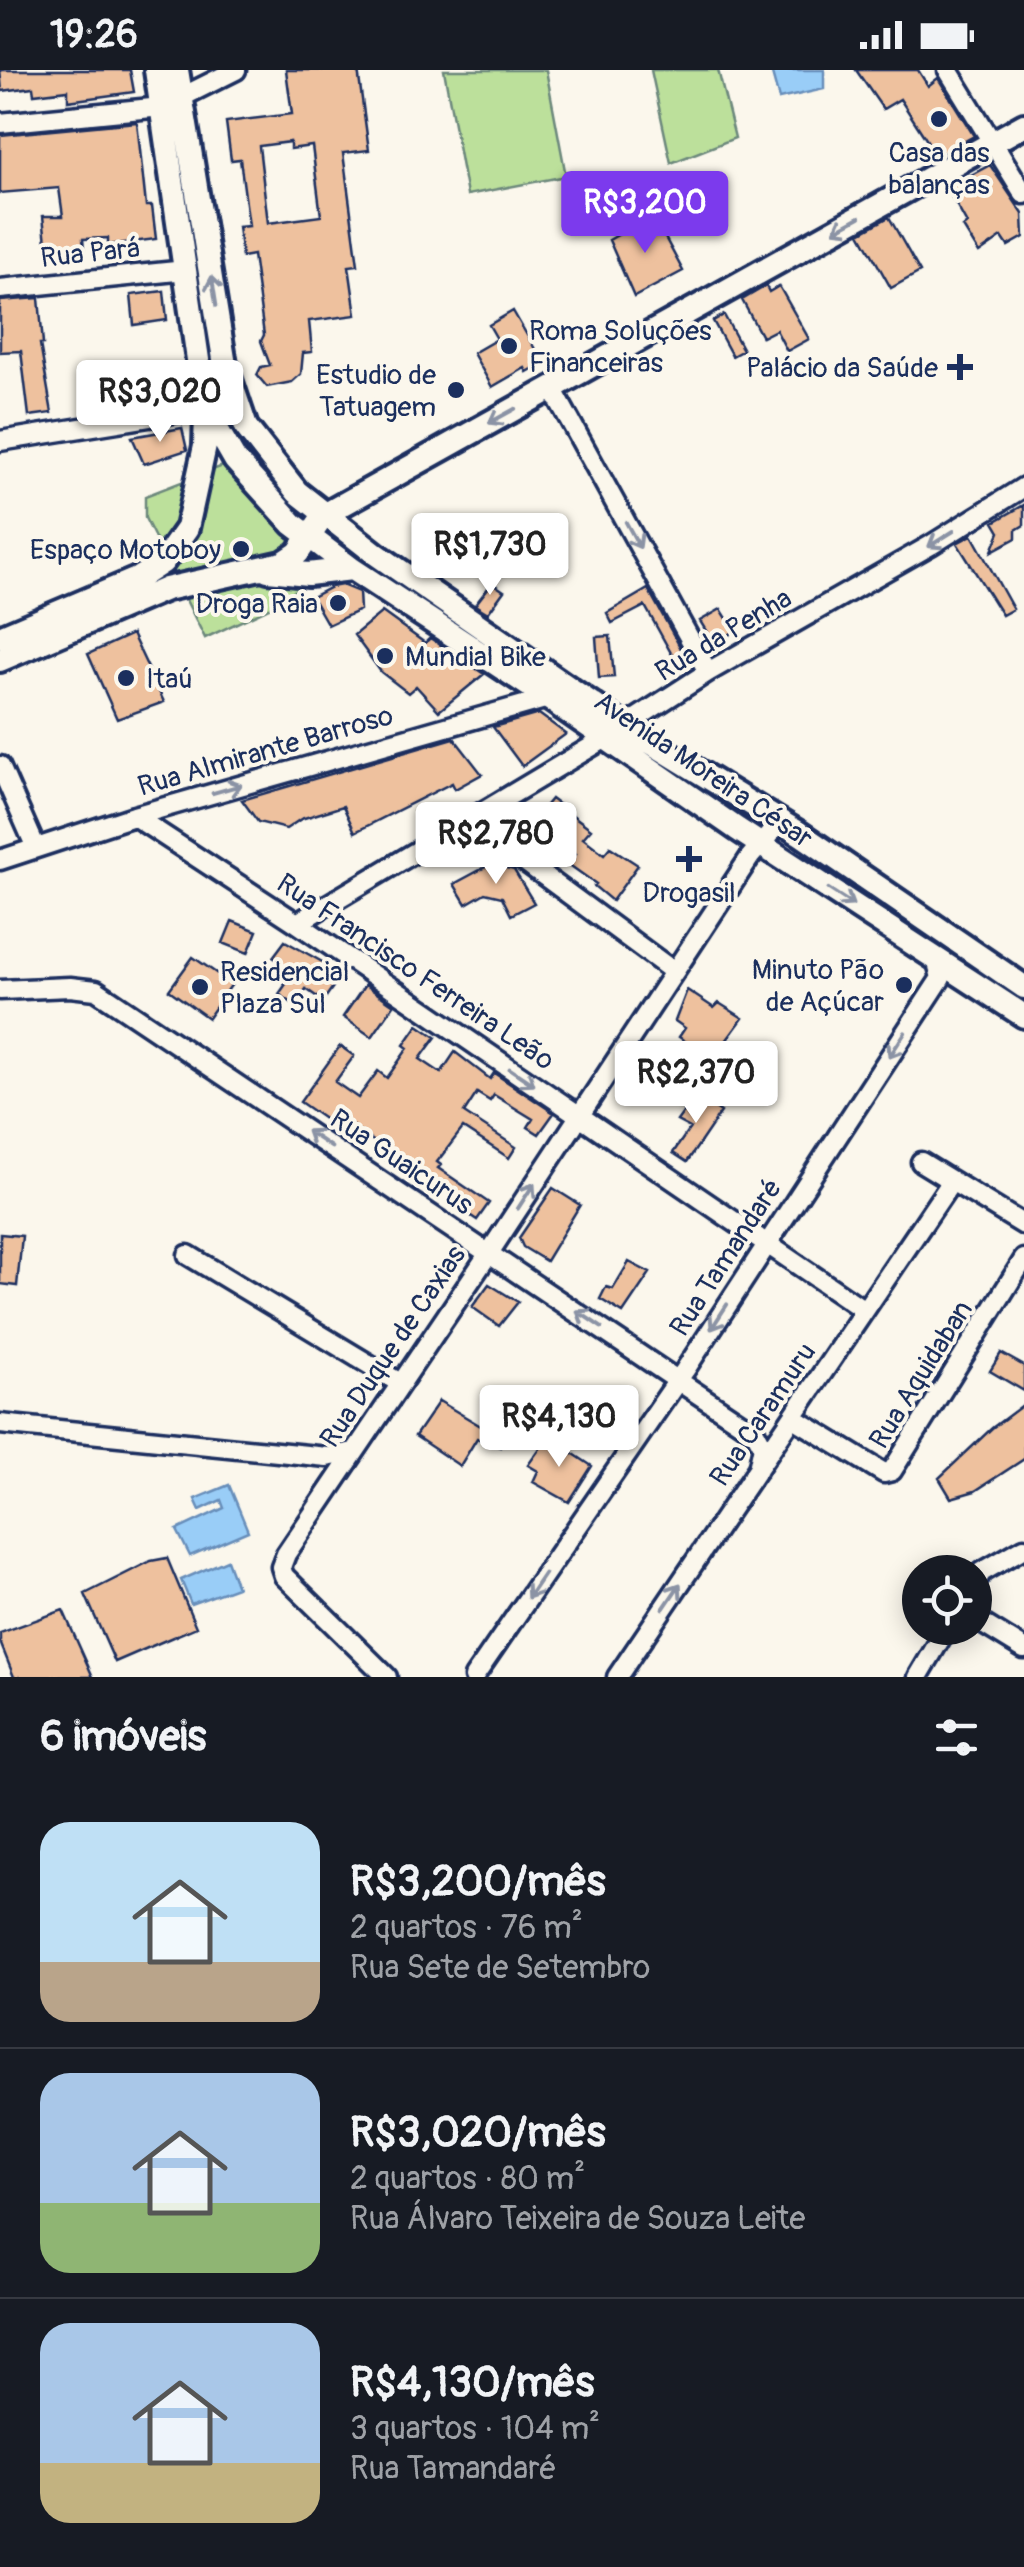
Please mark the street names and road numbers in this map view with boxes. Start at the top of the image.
street label: Rua Pará [39,231,142,276]
street label: Rua da Penha [649,581,798,690]
street label: Avenida Moreira César [587,684,819,856]
street label: Rua Almirante Barroso [134,698,397,805]
street label: Rua Francisco Ferreira Leão [270,866,561,1078]
street label: Rua Guaicurus [323,1102,480,1223]
street label: Rua Tamandaré [662,1172,790,1343]
street label: Rua Duque de Caxias [313,1239,474,1455]
street label: Rua Aquidaban [862,1294,981,1455]
street label: Rua Caramuru [702,1336,824,1493]

